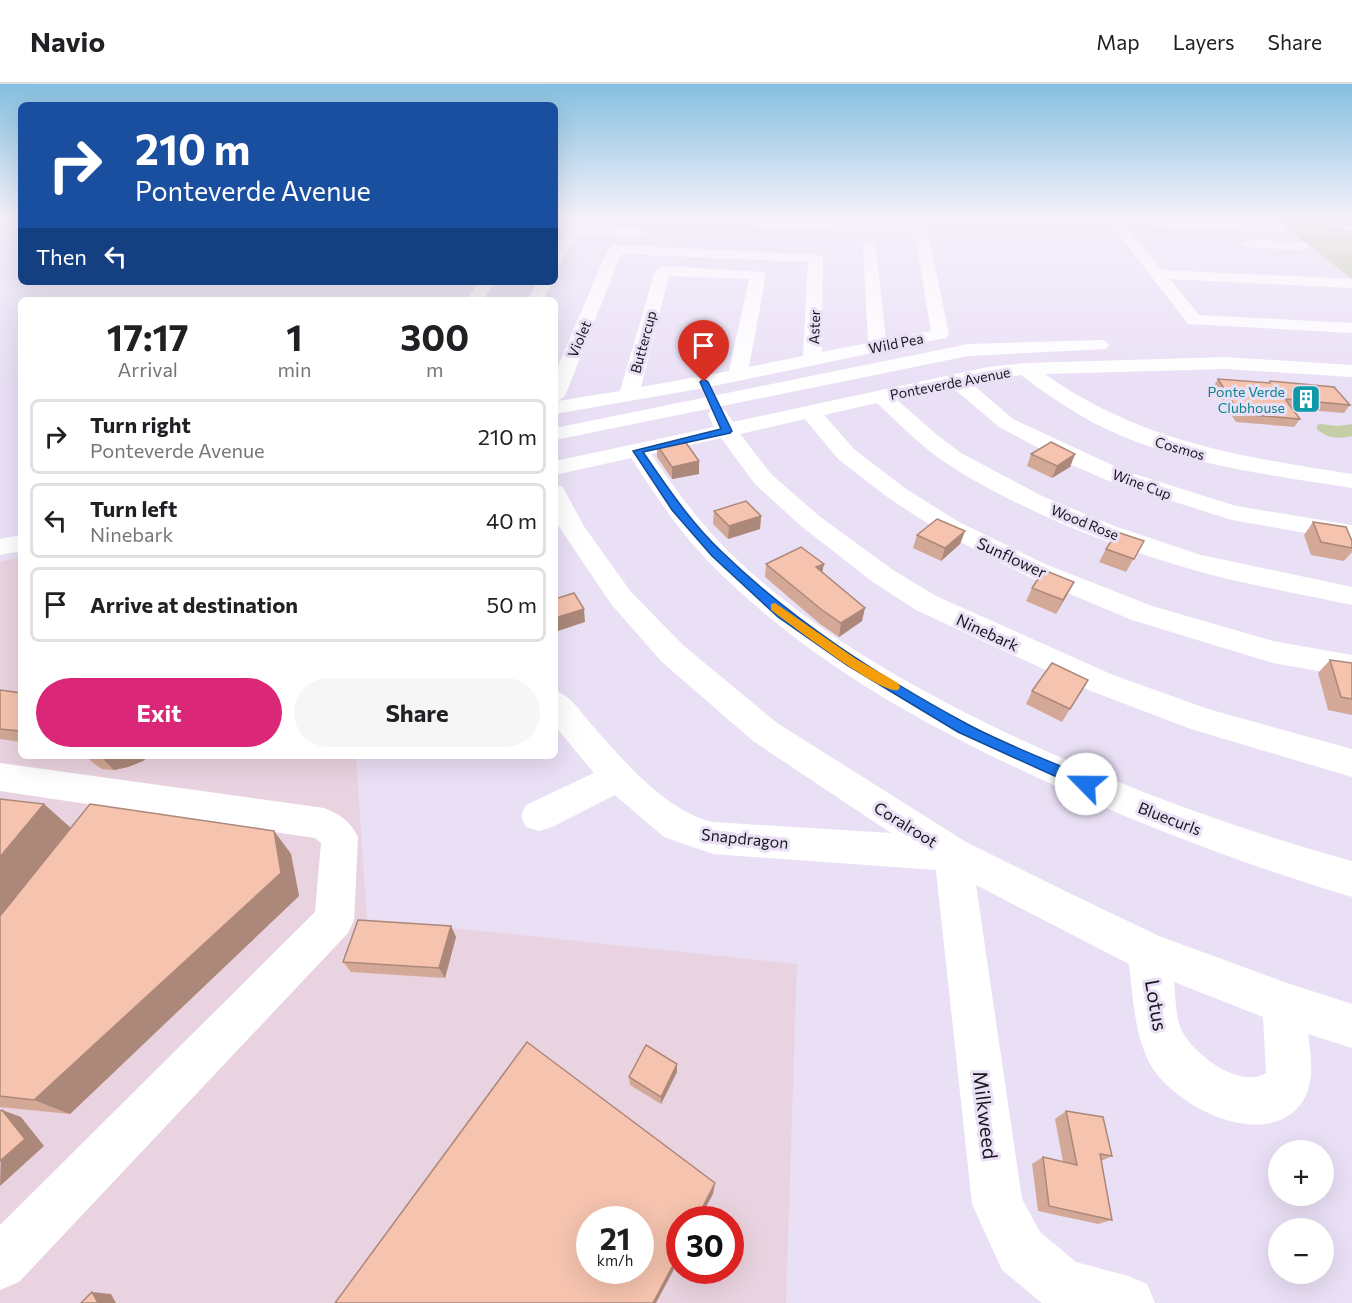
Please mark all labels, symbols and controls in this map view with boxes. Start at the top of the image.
text: Navio [30,24,105,58]
text: Map [1096,29,1140,54]
text: Layers [1173,29,1235,54]
text: Share [1268,29,1322,54]
text: 210 m [135,122,250,174]
icon: right [36,126,114,204]
text: Ponteverde Avenue [135,174,371,207]
icon: left [99,240,132,273]
text: Then [36,243,87,270]
street label: Buttercup [627,309,659,375]
street label: Aster [805,309,823,345]
text: 17:17 [107,314,189,358]
text: 1 [286,314,303,358]
text: 300 [400,314,469,358]
street label: Violet [564,318,594,360]
pin [678,320,729,382]
icon: arrive [687,329,720,362]
street label: Wild Pea [867,329,925,357]
text: Arrival [117,357,178,381]
text: min [277,357,311,381]
text: m [426,357,443,381]
street label: Ponteverde Avenue [888,363,1012,403]
place label: Ponte Verde Clubhouse [1208,383,1285,416]
building icon: Ponte Verde Clubhouse [1290,383,1322,415]
text: Turn right [90,411,191,438]
icon: right [39,420,72,453]
text: 210 m [478,423,537,450]
street label: Cosmos [1153,433,1207,463]
text: Ponteverde Avenue [90,438,265,462]
street label: Wine Cup [1110,465,1174,503]
text: Turn left [90,495,177,522]
street label: Wood Rose [1049,501,1121,543]
icon: left [39,504,72,537]
text: 40 m [486,507,537,534]
text: Ninebark [90,522,173,546]
street label: Sunflower [974,533,1050,582]
icon: arrive [39,588,72,621]
text: Arrive at destination [90,591,298,618]
text: 50 m [487,591,537,618]
street label: Ninebark [954,609,1023,655]
button: Exit [36,678,282,747]
button: Share [294,678,540,747]
position arrow [1054,752,1118,816]
street label: Coralroot [871,797,941,851]
street label: Bluecurls [1136,797,1204,839]
street label: Snapdragon [701,824,789,852]
street label: Lotus [1141,977,1173,1033]
street label: Milkweed [969,1070,1003,1160]
map controls [1268,1140,1334,1284]
button: + [1268,1140,1334,1206]
speed limit sign: 30 [666,1206,744,1284]
button: − [1268,1218,1334,1284]
text: 21 [600,1219,630,1256]
text: km/h [597,1251,633,1269]

